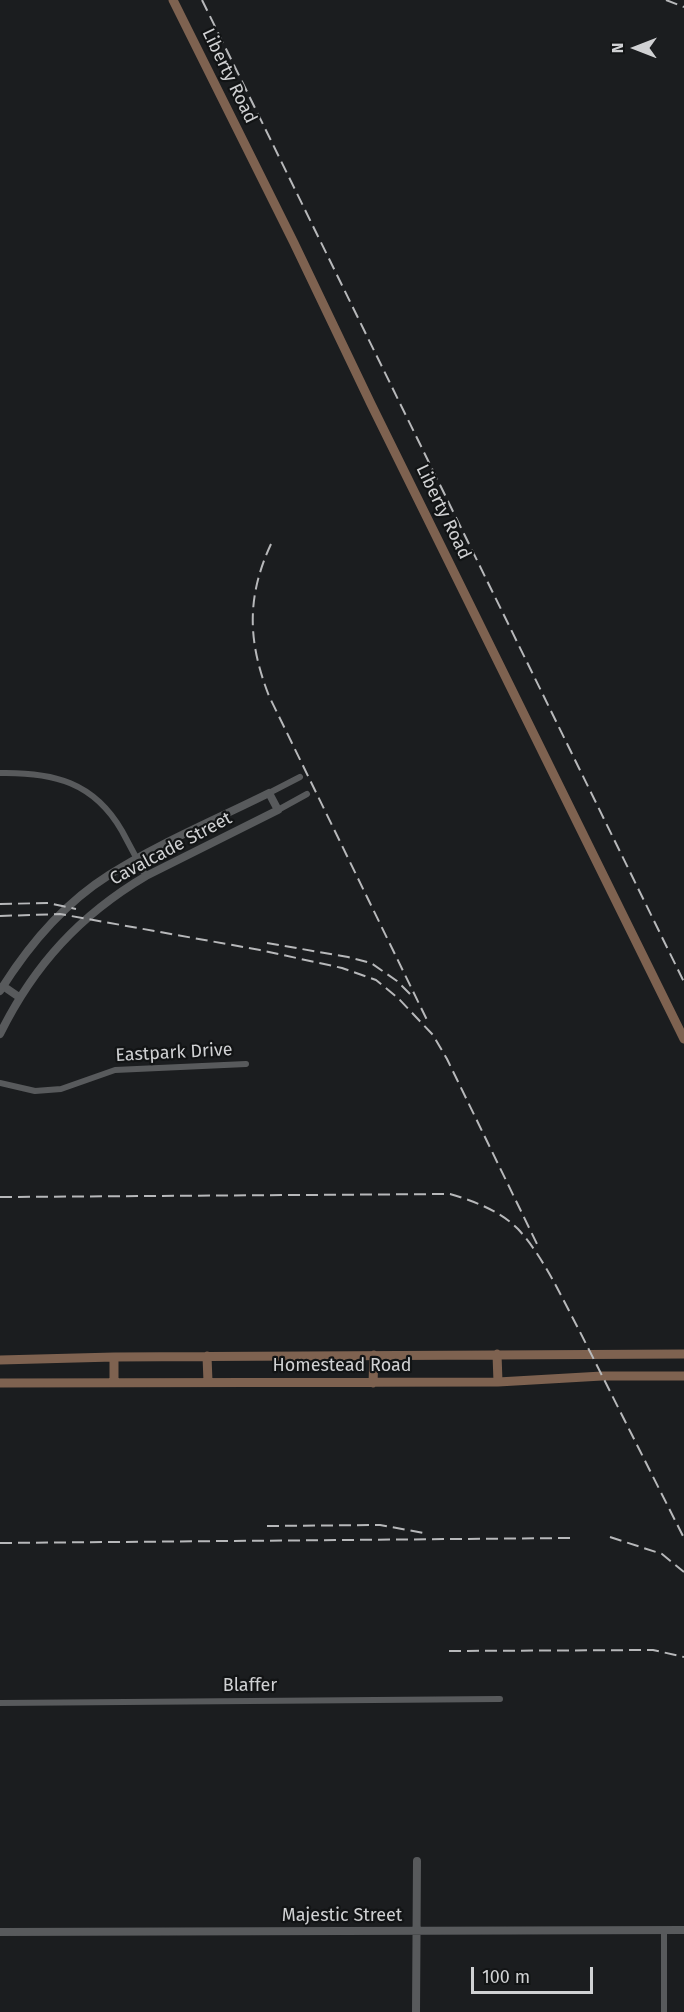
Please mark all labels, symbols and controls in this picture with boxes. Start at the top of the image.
north arrow [606,18,666,78]
street label: Liberty Road [197,25,261,127]
text: N [608,43,627,53]
street label: Liberty Road [411,461,475,563]
street label: Cavalcade Street [106,808,236,890]
street label: Eastpark Drive [115,1039,233,1067]
street label: Homestead Road [272,1355,412,1377]
street label: Blaffer [223,1675,277,1697]
street label: Majestic Street [282,1905,402,1927]
scale bar [474,1955,596,1993]
text: 100 m [482,1966,530,1988]

